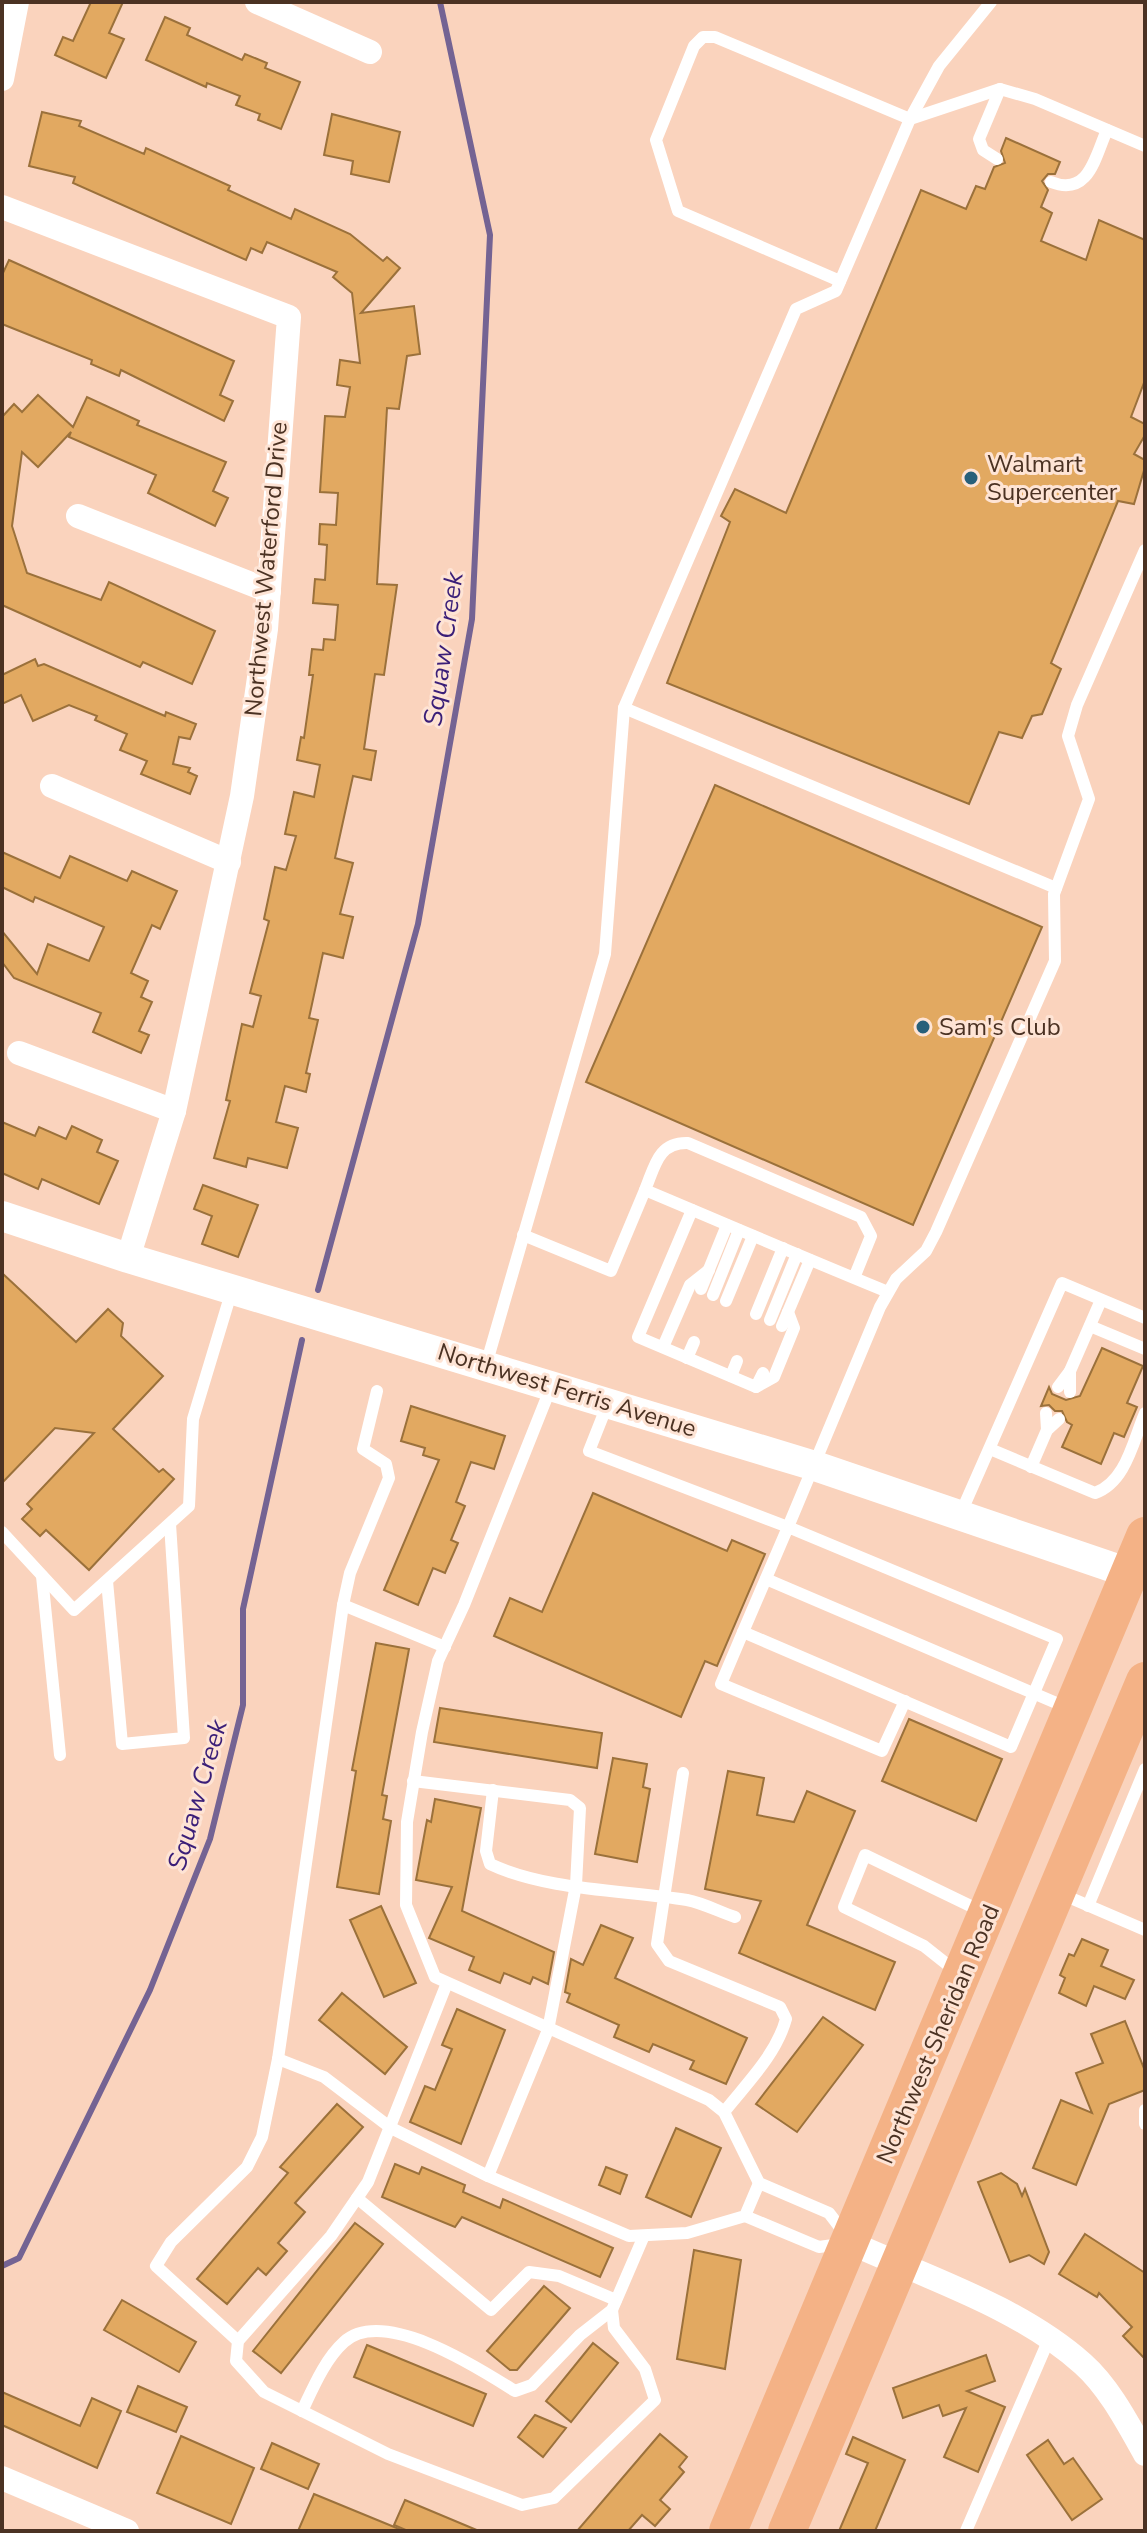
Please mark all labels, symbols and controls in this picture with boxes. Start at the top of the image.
street label: Northwest Waterford Drive [237,420,295,718]
place label: Walmart Supercenter [987,448,1118,508]
marker: Walmart Supercenter [962,469,980,487]
water label: Squaw Creek [415,569,472,728]
place label: Sam's Club [939,1011,1061,1043]
marker: Sam's Club [914,1018,932,1036]
street label: Northwest Ferris Avenue [434,1335,700,1445]
water label: Squaw Creek [159,1715,236,1875]
street label: Northwest Sheridan Road [869,1899,1007,2169]

